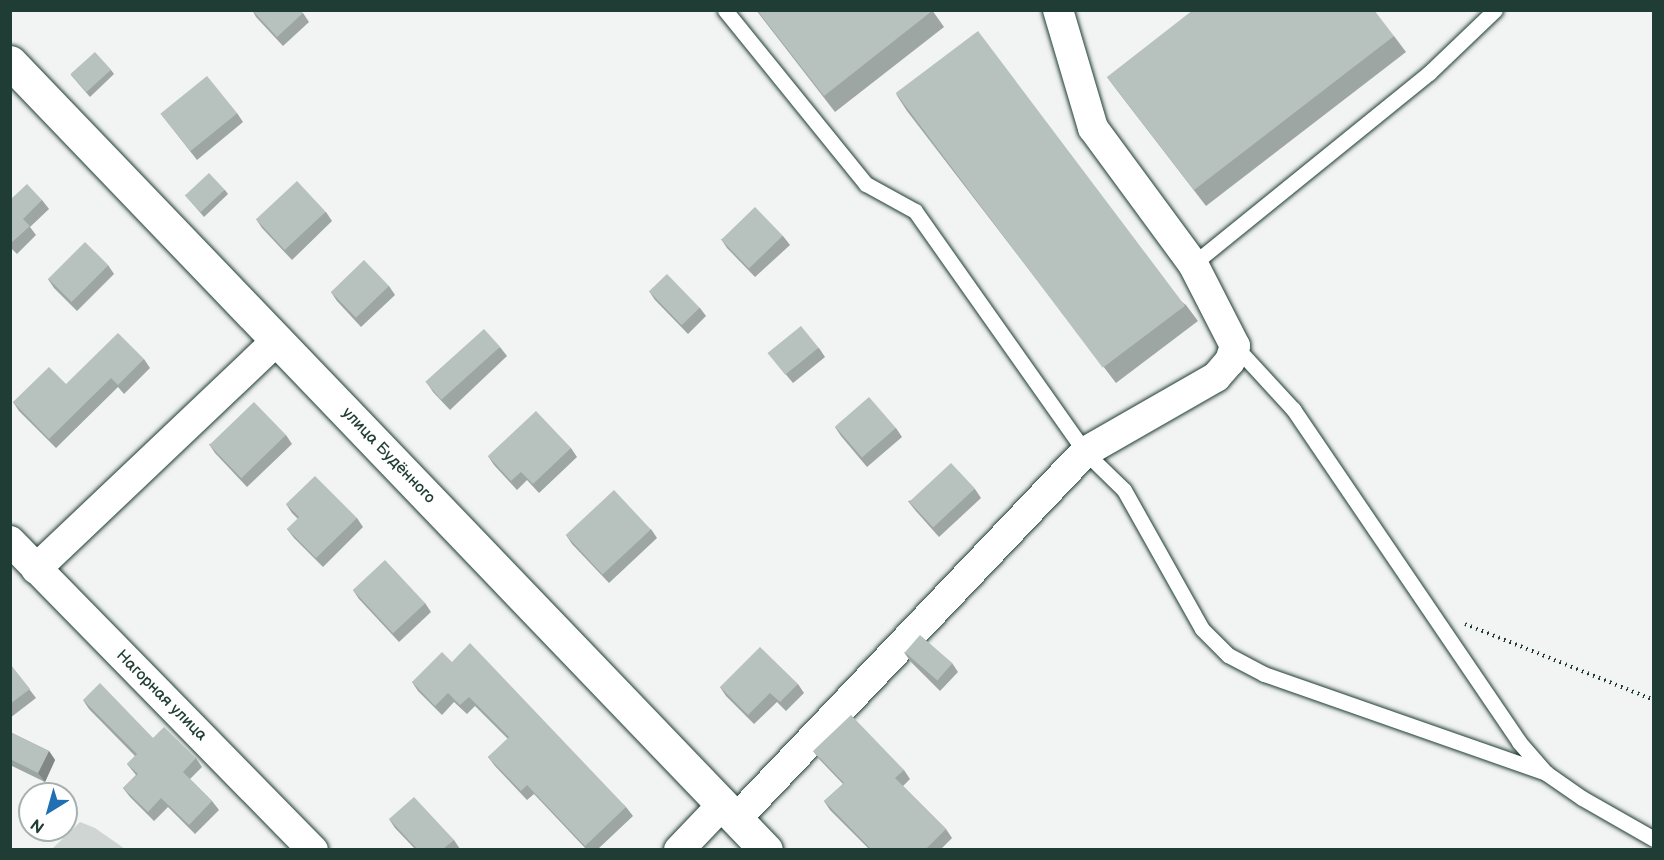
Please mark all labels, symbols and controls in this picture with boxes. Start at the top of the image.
street label: улица Будённого [337,404,439,508]
street label: Нагорная улица [112,647,210,745]
north arrow [18,782,78,842]
text: N [28,814,49,836]

